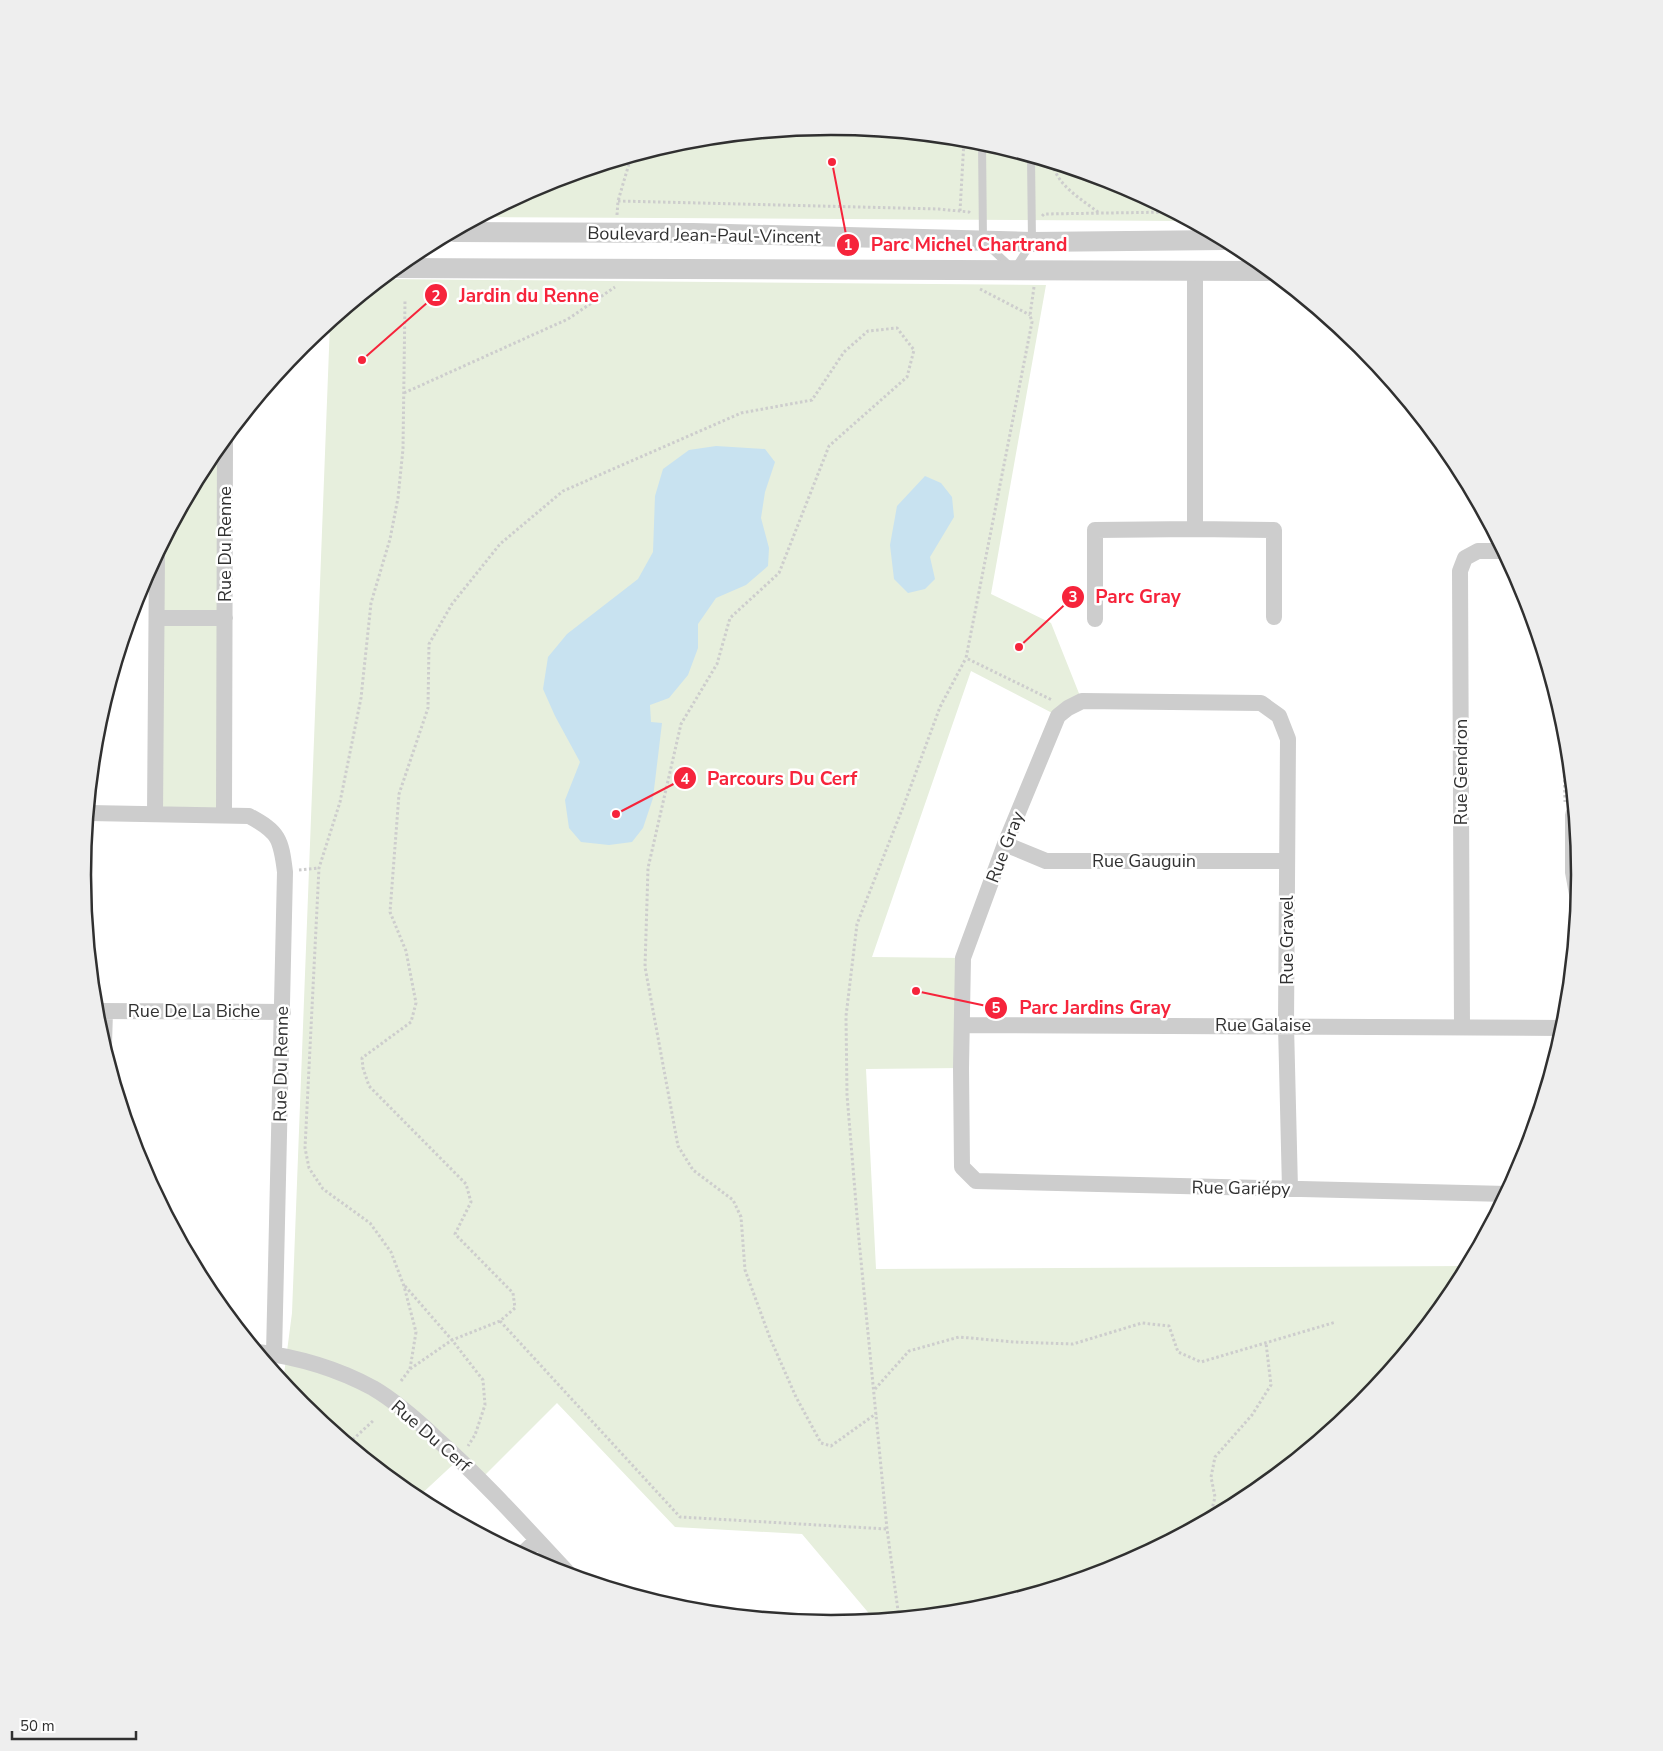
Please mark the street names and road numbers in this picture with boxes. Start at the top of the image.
street label: Boulevard Jean-Paul-Vincent [587,221,822,249]
street label: Rue Du Renne [213,486,237,602]
street label: Rue Gendron [1449,719,1473,825]
street label: Rue Gray [980,807,1030,886]
street label: Rue Gauguin [1092,849,1196,873]
street label: Rue Gravel [1275,895,1299,985]
street label: Rue De La Biche [128,999,260,1023]
street label: Rue Du Renne [268,1006,294,1122]
street label: Rue Galaise [1215,1013,1311,1037]
street label: Rue Gariépy [1191,1175,1291,1201]
street label: Rue Du Cerf [386,1395,477,1478]

